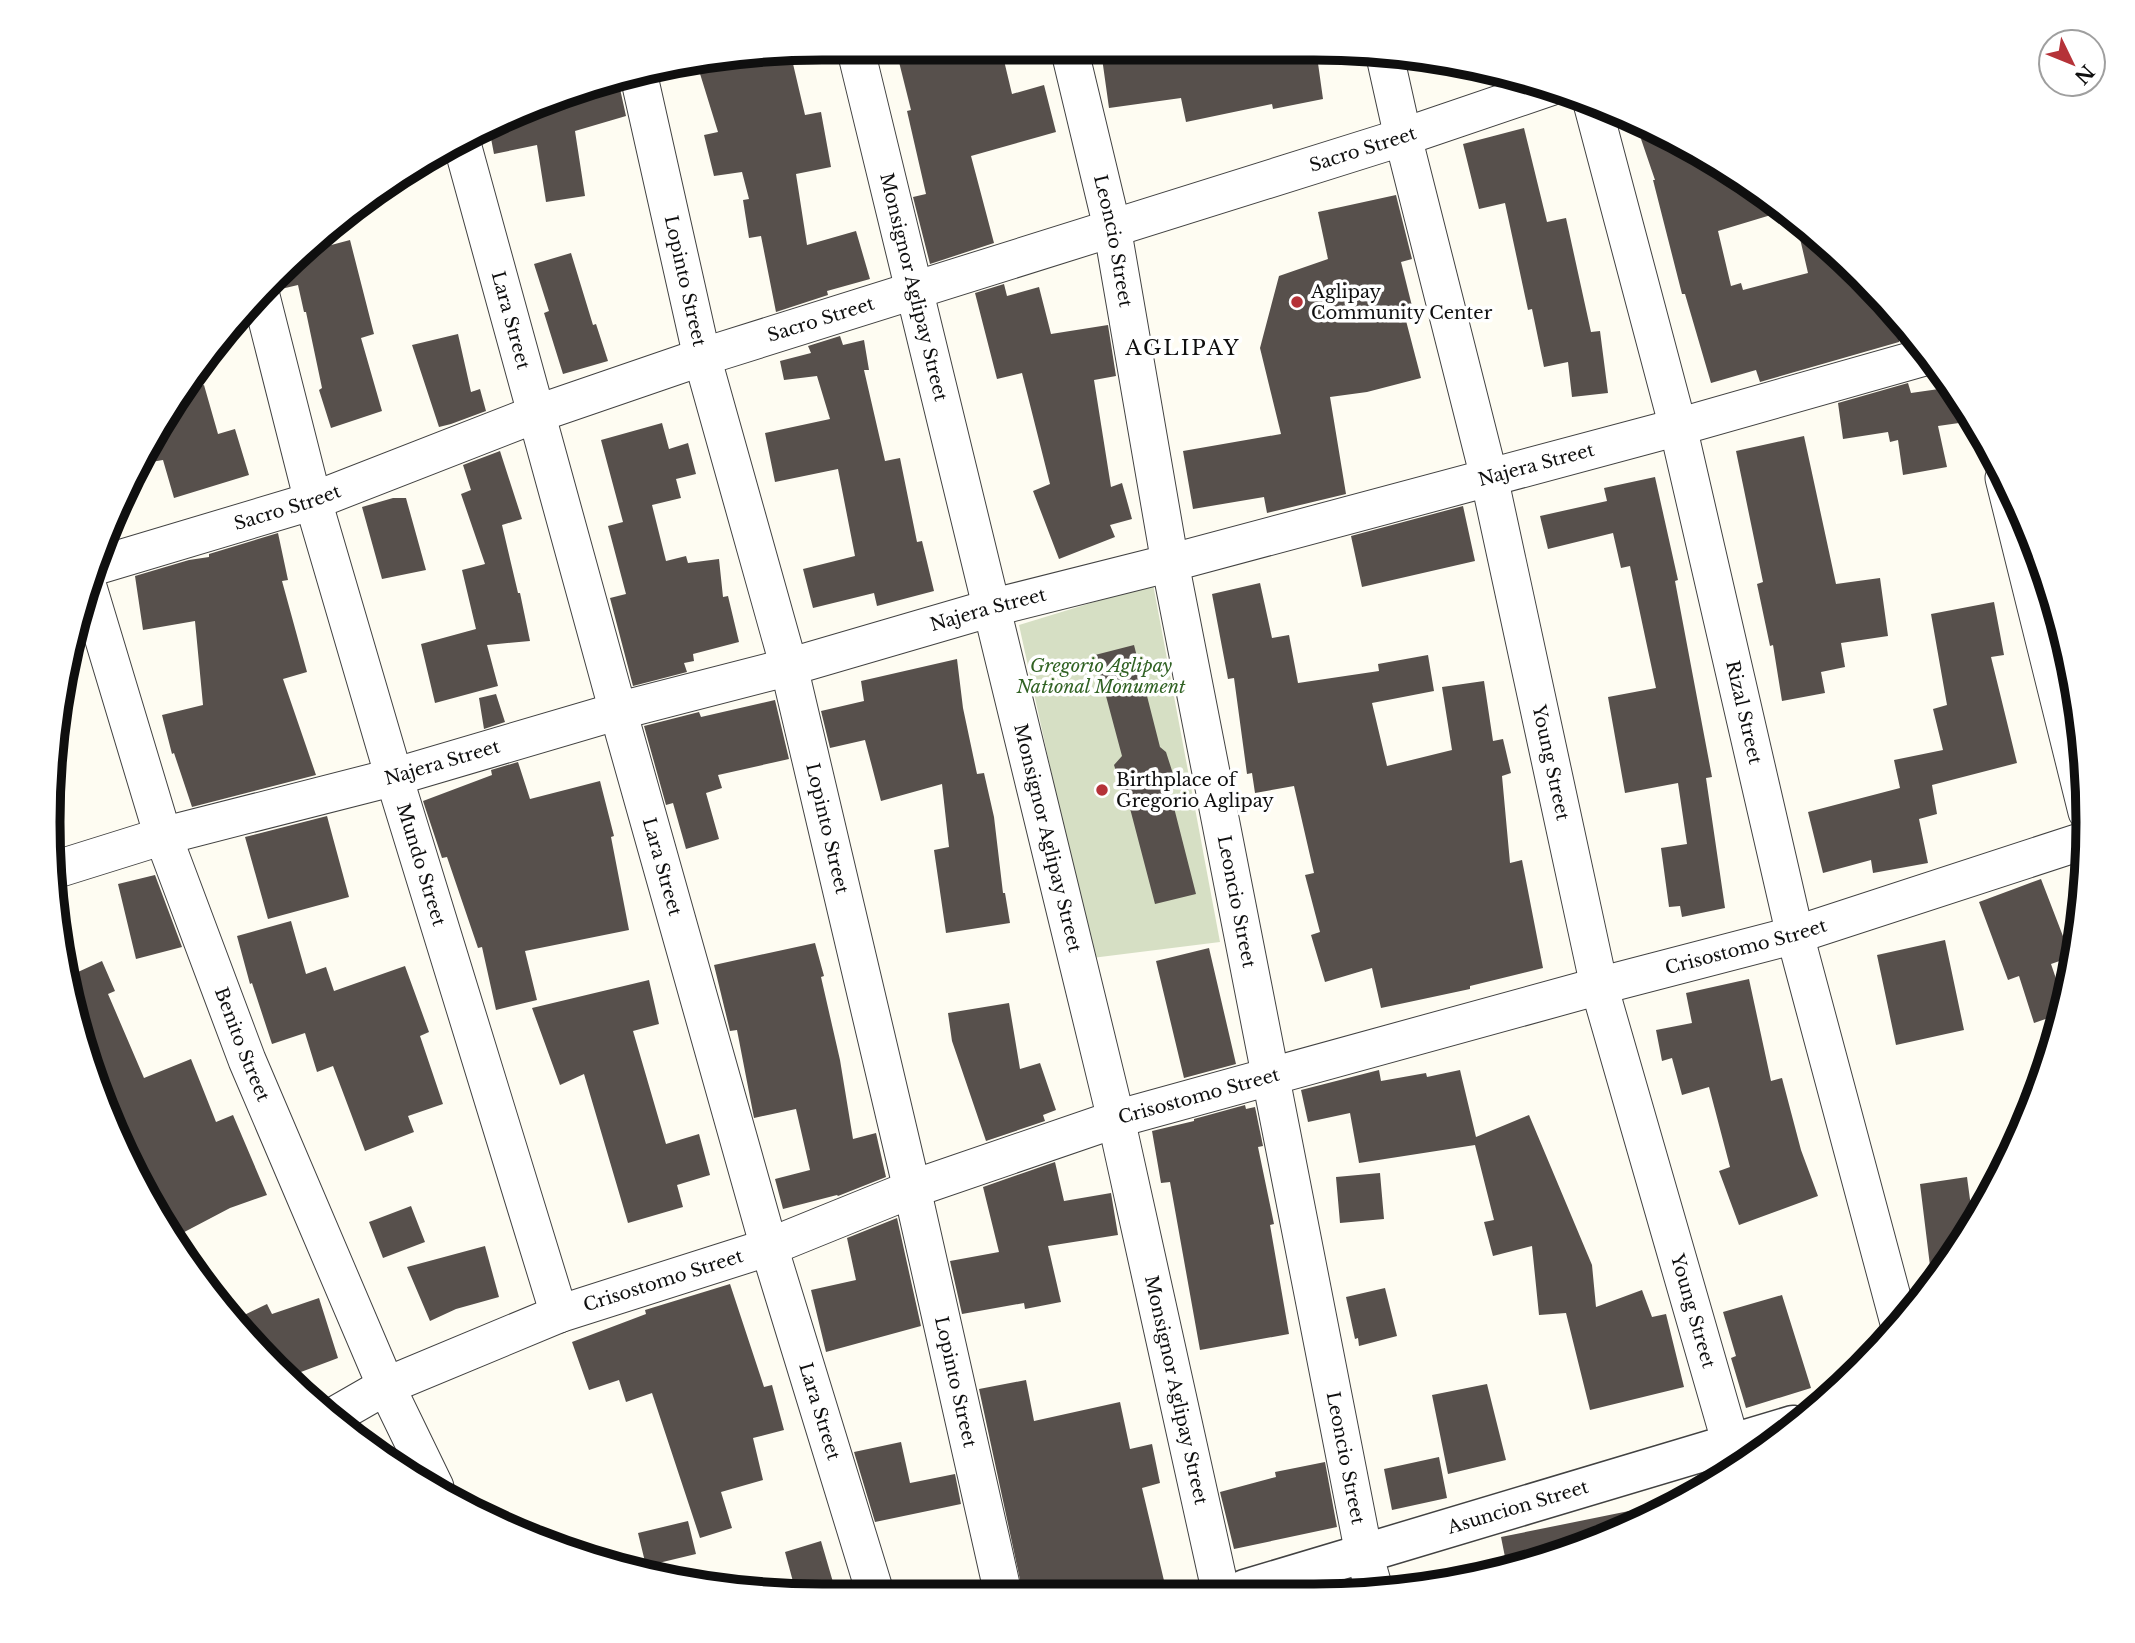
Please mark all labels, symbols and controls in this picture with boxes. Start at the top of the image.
north arrow [2037,28,2107,98]
text: N [2069,60,2099,89]
street label: Sacro Street [1307,122,1419,177]
street label: Monsignor Aglipay Street [875,171,952,404]
street label: Leoncio Street [1089,173,1137,309]
street label: Lopinto Street [660,213,710,349]
street label: Lara Street [487,269,535,372]
place label: Aglipay Community Center [1310,281,1493,324]
street label: Sacro Street [765,293,877,347]
marker: Aglipay Community Center [1289,294,1305,310]
district label: AGLIPAY [1124,335,1241,361]
street label: Najera Street [1476,439,1597,491]
street label: Sacro Street [231,480,344,535]
street label: Najera Street [928,584,1048,636]
park label: Gregorio Aglipay National Monument [1015,655,1186,698]
street label: Rizal Street [1721,658,1766,766]
street label: Young Street [1527,702,1574,823]
street label: Monsignor Aglipay Street [1009,722,1086,954]
street label: Najera Street [382,735,503,790]
street label: Lopinto Street [801,761,853,896]
place label: Birthplace of Gregorio Aglipay [1116,769,1274,812]
marker: Birthplace of Gregorio Aglipay [1094,782,1110,798]
street label: Mundo Street [392,801,450,929]
street label: Lara Street [638,815,686,918]
street label: Leoncio Street [1213,833,1260,970]
street label: Crisostomo Street [1663,914,1830,979]
street label: Benito Street [210,984,274,1105]
street label: Crisostomo Street [1116,1063,1282,1129]
street label: Crisostomo Street [581,1245,746,1317]
street label: Young Street [1666,1251,1720,1371]
street label: Monsignor Aglipay Street [1140,1273,1212,1507]
street label: Lopinto Street [930,1314,981,1450]
street label: Lara Street [794,1360,845,1463]
street label: Leoncio Street [1321,1390,1369,1526]
street label: Asuncion Street [1444,1476,1591,1539]

